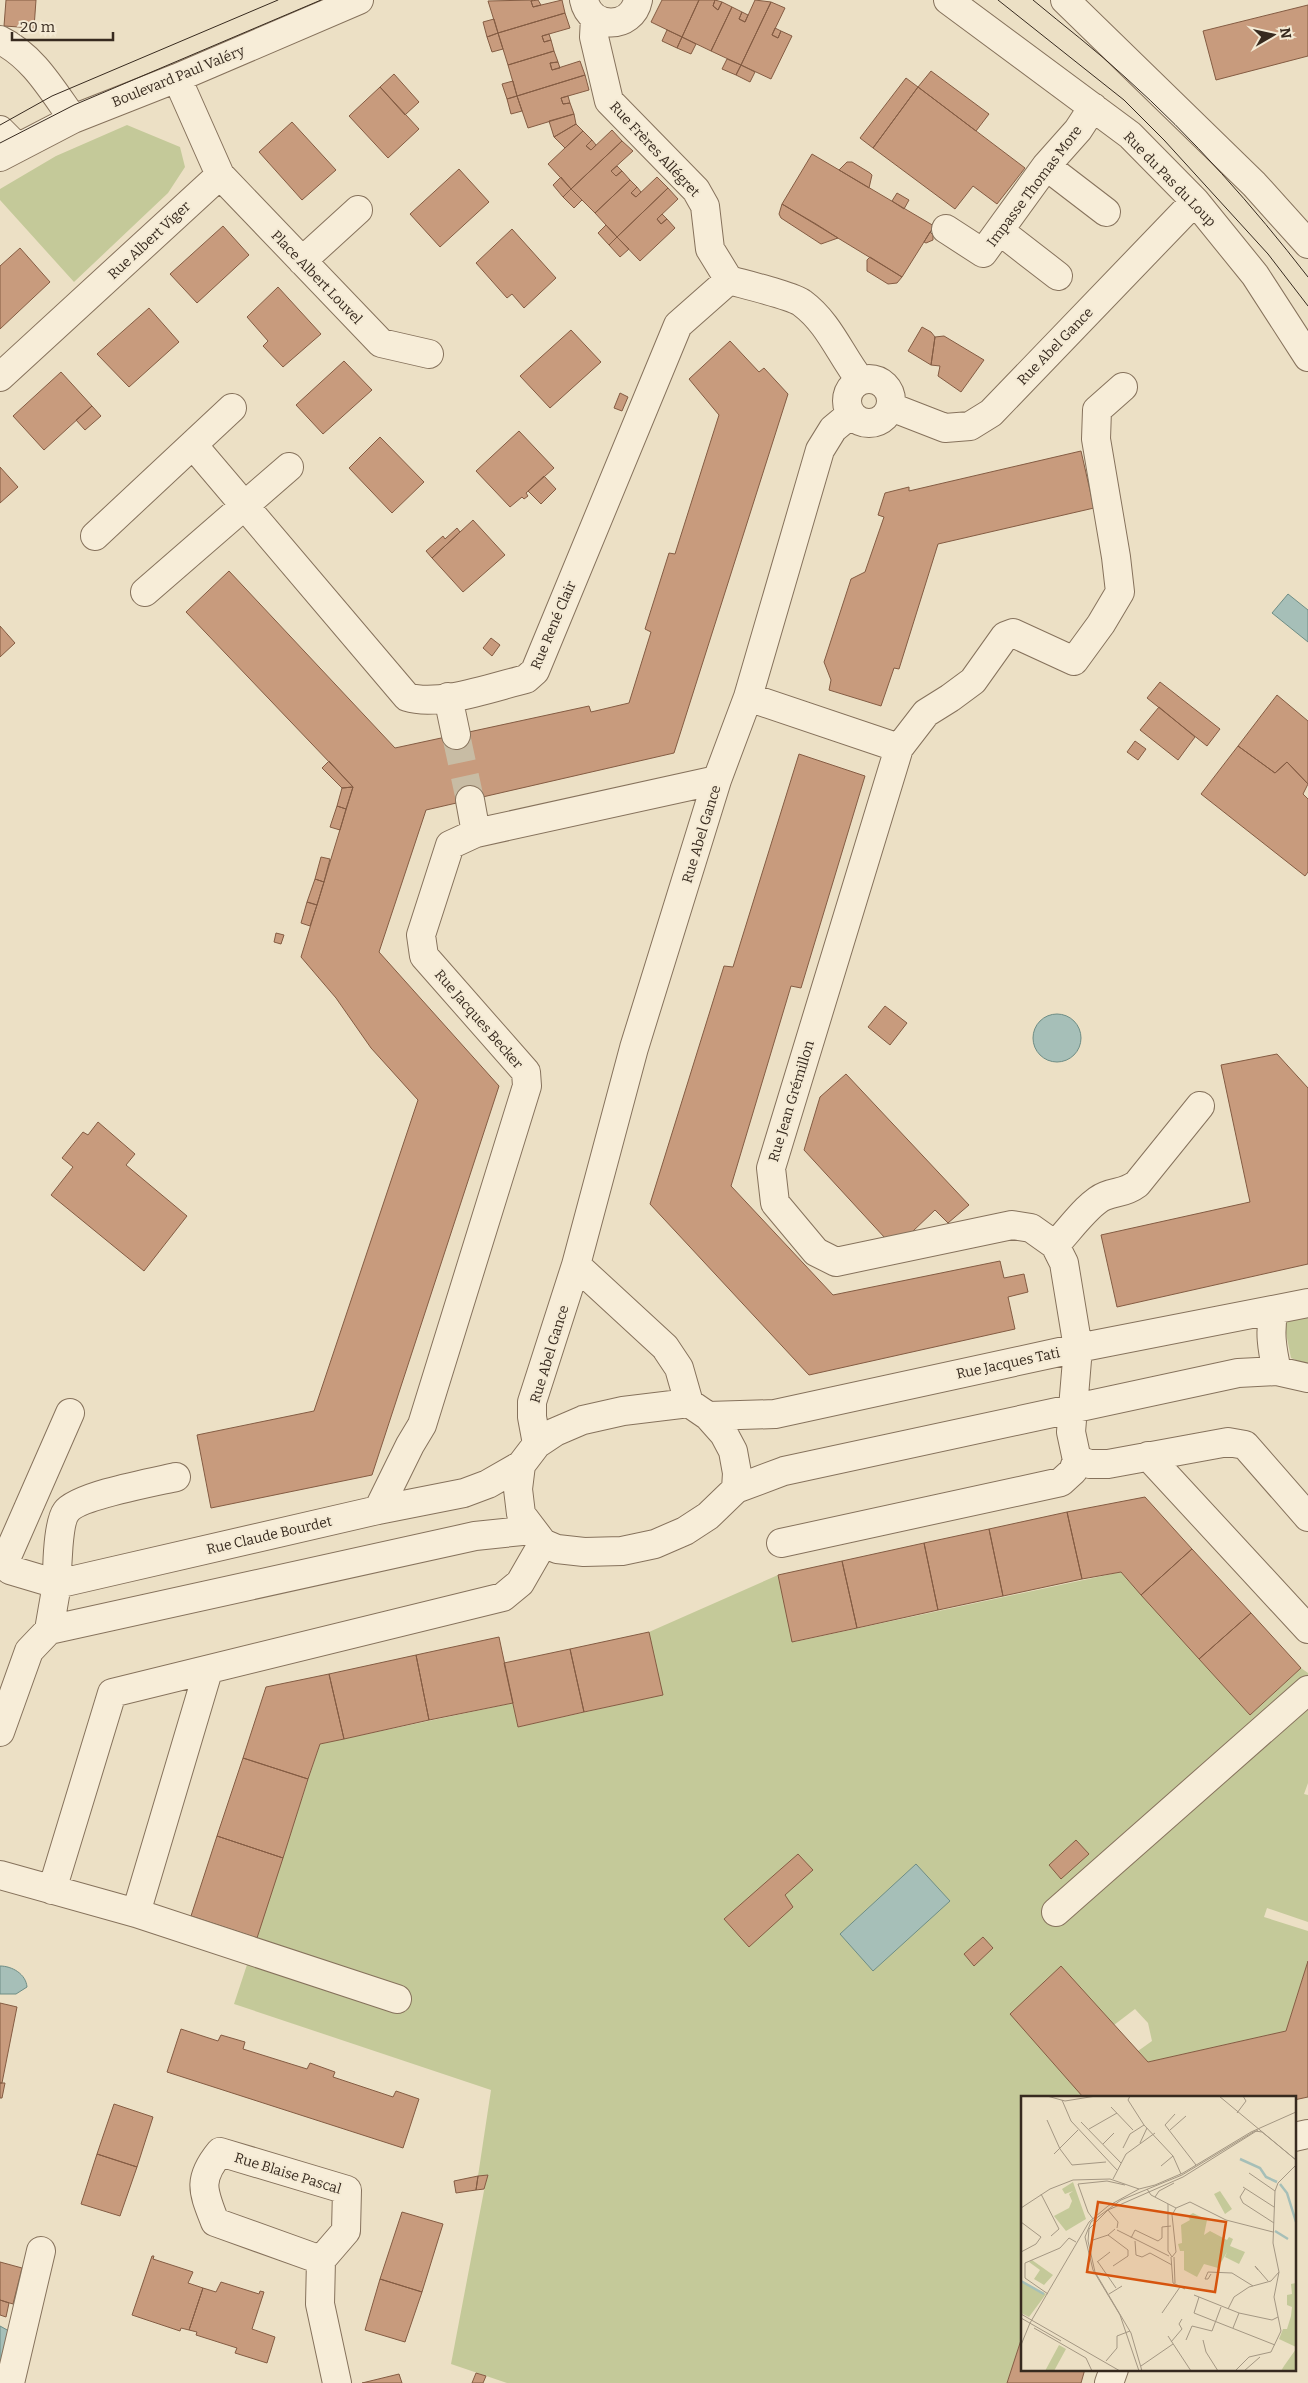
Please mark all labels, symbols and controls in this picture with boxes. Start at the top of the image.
scale bar [12,10,114,42]
north arrow [1248,10,1298,60]
text: 20 m [20,18,56,36]
text: N [1276,26,1295,40]
street label: Boulevard Paul Valéry [109,42,248,111]
street label: Rue Frères Allégret [606,98,703,200]
street label: Impasse Thomas More [983,122,1085,250]
street label: Rue du Pas du Loup [1120,128,1219,230]
street label: Rue Albert Viger [105,198,194,283]
street label: Place Albert Louvel [268,227,366,328]
street label: Rue Abel Gance [1014,304,1097,389]
street label: Rue René Clair [527,578,580,672]
street label: Rue Abel Gance [678,783,724,885]
street label: Rue Jacques Becker [431,966,526,1072]
street label: Rue Jean Grémillon [765,1038,818,1164]
street label: Rue Abel Gance [526,1303,572,1405]
street label: Rue Jacques Tati [955,1344,1061,1383]
street label: Rue Claude Bourdet [205,1513,333,1558]
inset map [1021,2096,1296,2370]
street label: Rue Blaise Pascal [232,2149,343,2198]

